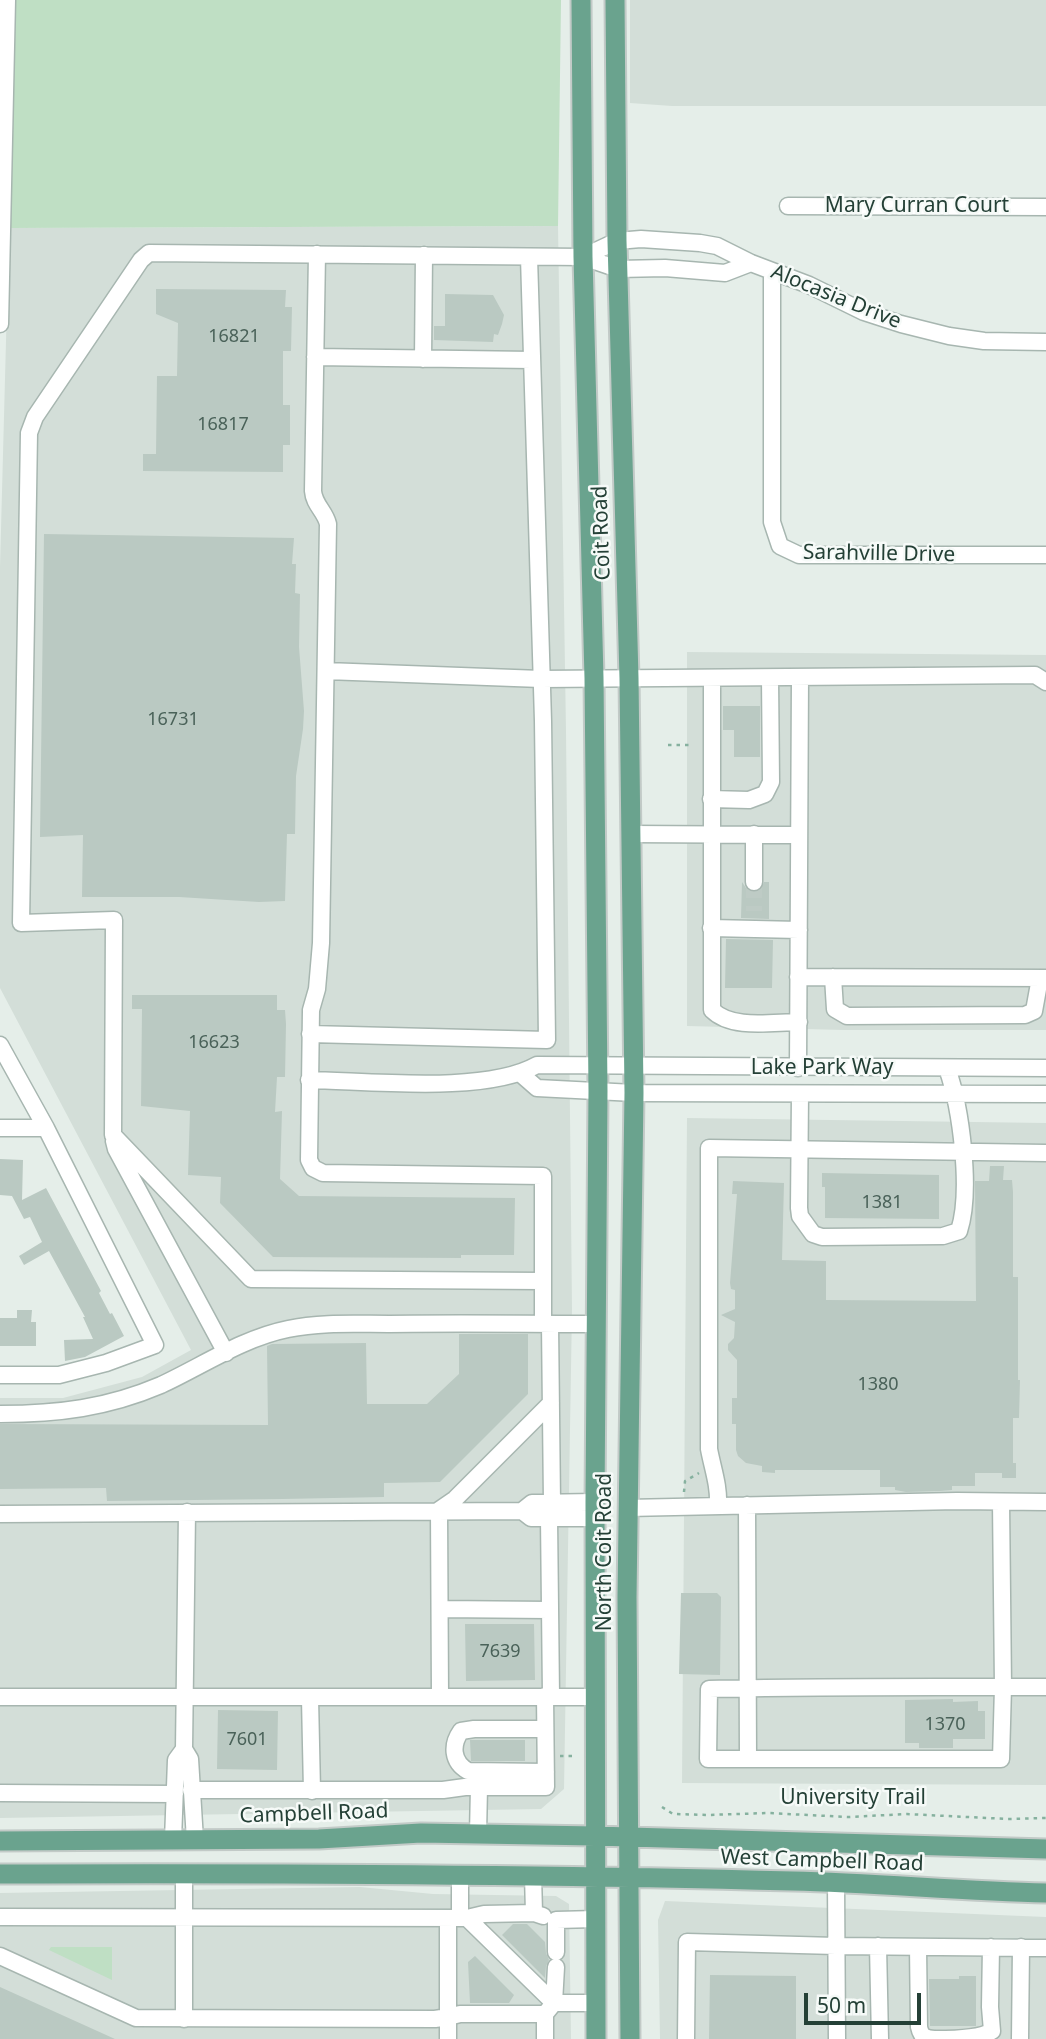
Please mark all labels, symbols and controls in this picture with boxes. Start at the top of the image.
street label: Mary Curran Court [825,193,1009,219]
street label: Alocasia Drive [767,259,905,335]
house number: 16821 [208,326,260,348]
house number: 16817 [197,414,249,436]
street label: Coit Road [588,485,616,581]
street label: Sarahville Drive [803,540,955,568]
house number: 16731 [147,709,199,731]
house number: 16623 [188,1032,240,1054]
street label: Lake Park Way [751,1055,893,1081]
house number: 1381 [861,1192,903,1214]
house number: 1380 [857,1374,899,1396]
street label: North Coit Road [592,1473,618,1631]
house number: 7639 [479,1641,521,1663]
house number: 1370 [924,1714,966,1736]
house number: 7601 [226,1729,268,1751]
street label: University Trail [780,1785,926,1811]
street label: Campbell Road [239,1799,389,1829]
street label: West Campbell Road [720,1845,924,1877]
scale bar [808,1980,925,2024]
text: 50 m [817,1991,866,2019]

